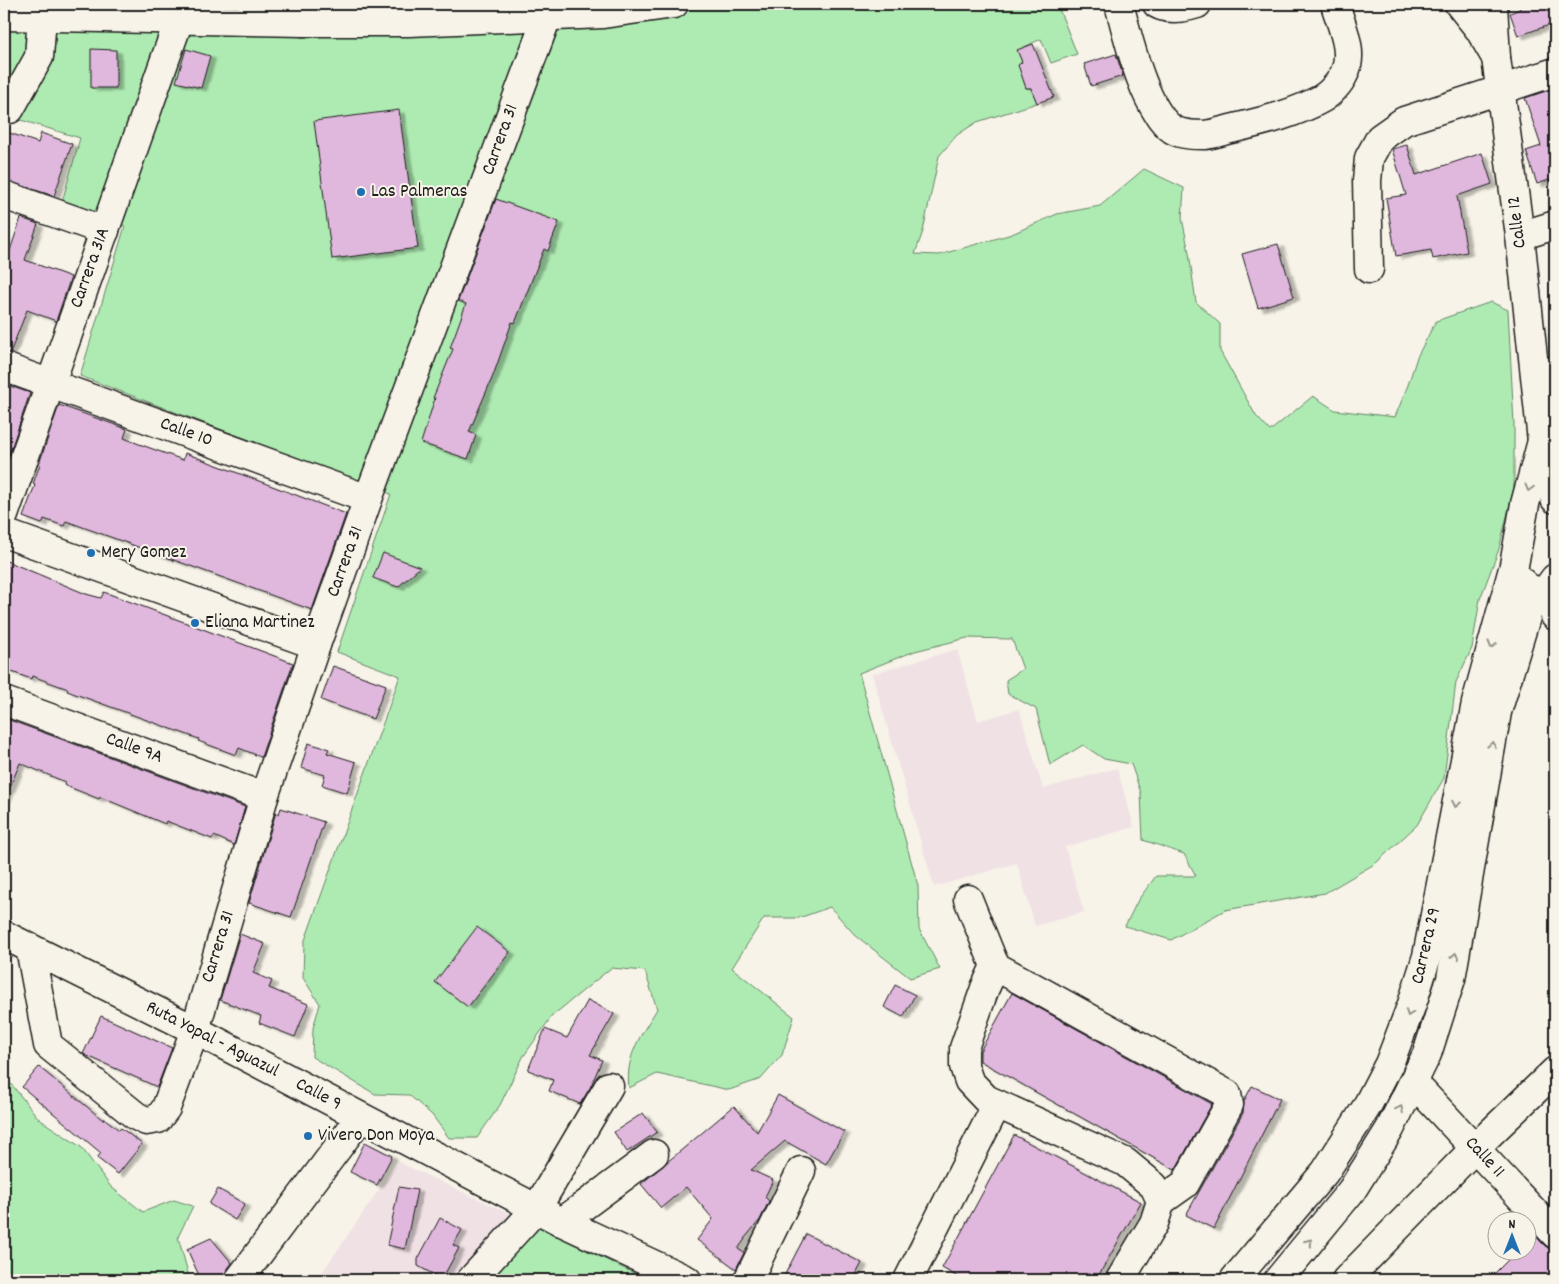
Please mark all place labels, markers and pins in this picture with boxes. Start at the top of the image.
place label: Las Palmeras [371,179,467,206]
marker: Las Palmeras [355,186,367,198]
place label: Mery Gomez [101,540,186,567]
marker: Mery Gomez [85,547,97,559]
place label: Eliana Martinez [205,610,315,637]
marker: Eliana Martinez [189,617,201,629]
place label: Vivero Don Moya [318,1123,435,1150]
marker: Vivero Don Moya [302,1130,314,1142]

